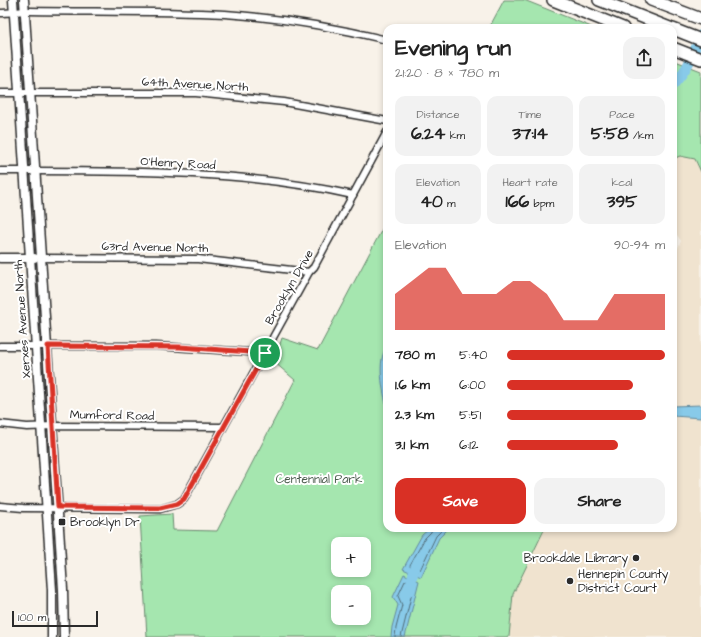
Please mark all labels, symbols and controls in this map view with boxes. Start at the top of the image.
text: Evening run [395,33,511,64]
button: share [623,37,665,79]
text: 21:20 · 8 × 780 m [395,64,499,82]
street label: 64th Avenue North [141,73,249,96]
text: Distance [417,107,459,122]
text: Time [518,107,542,122]
text: Pace [609,107,635,122]
text: 6.24 [411,122,445,146]
text: 37:14 [512,122,548,146]
text: 5:58 [591,122,629,146]
text: km [445,128,465,143]
text: /km [629,128,653,143]
street label: O'Henry Road [140,153,216,175]
text: Elevation [416,175,460,190]
text: Heart rate [502,175,558,190]
text: kcal [611,175,633,190]
text: 40 [420,190,443,214]
text: 166 [506,190,529,214]
text: 395 [607,190,637,214]
text: m [443,196,456,211]
text: bpm [529,196,554,211]
text: Elevation [395,236,446,254]
text: 90–94 m [614,236,665,254]
street label: 63rd Avenue North [102,238,209,257]
street label: Brooklyn Drive [261,246,319,328]
street label: Xerxes Avenue North [10,259,35,379]
pin [248,336,282,370]
icon: arrive [254,342,276,364]
text: 780 m [395,346,435,364]
text: 5:40 [459,346,487,364]
text: 1.6 km [395,376,430,394]
text: 6:00 [459,376,486,394]
street label: Mumford Road [70,406,154,425]
text: 2.3 km [395,406,434,424]
text: 5:51 [459,406,481,424]
text: 3.1 km [395,436,428,454]
text: 6:12 [459,436,478,454]
park label: Centennial Park [276,471,363,488]
button: Save [395,478,526,524]
button: Share [534,478,665,524]
place label: Brooklyn Dr [70,514,140,532]
marker: Brooklyn Dr [57,517,67,527]
map controls [331,537,371,625]
button: + [331,537,371,577]
place label: Brookdale Library [524,550,628,568]
marker: Brookdale Library [631,553,641,563]
place label: Hennepin County District Court [578,566,669,597]
marker: Hennepin County District Court [565,576,575,586]
button: − [331,585,371,625]
scale bar [12,609,98,628]
text: 100 m [18,610,46,625]

